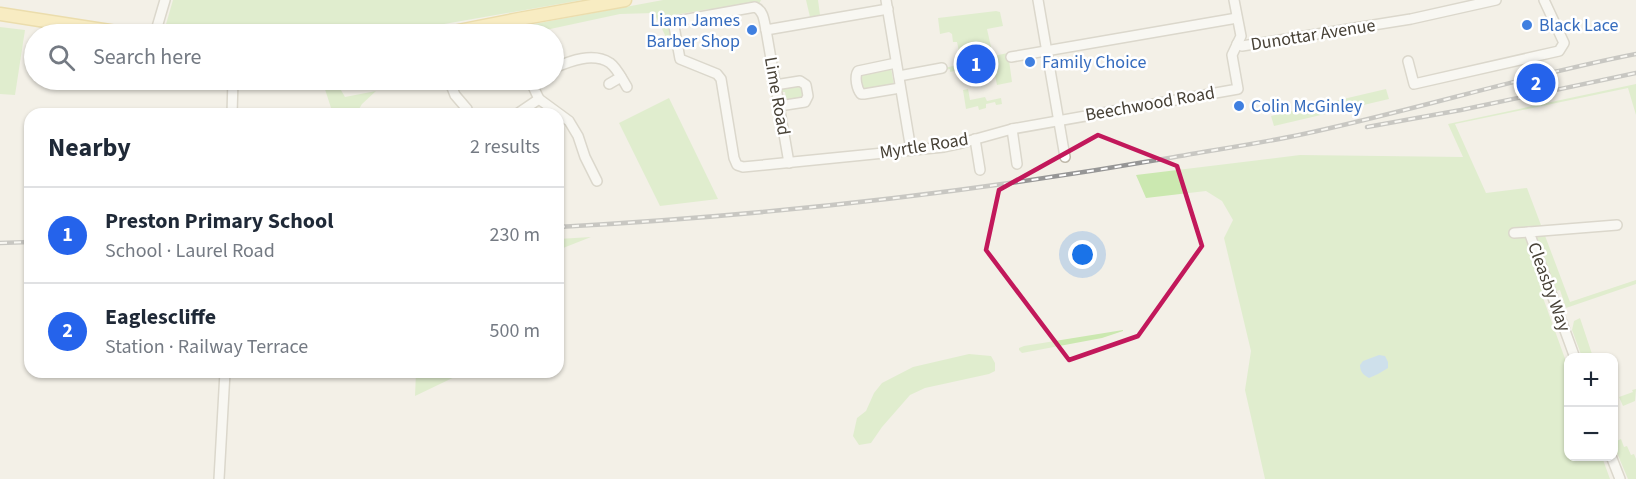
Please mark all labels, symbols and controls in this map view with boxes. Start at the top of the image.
place label: Liam James Barber Shop [646,8,740,54]
street label: Dunottar Avenue [1249,13,1377,57]
place label: Black Lace [1539,13,1619,38]
marker: Black Lace [1520,18,1534,32]
marker: Liam James Barber Shop [745,23,759,37]
search box [24,24,564,90]
icon: search [45,41,78,74]
text: Search here [93,41,201,73]
pin: 1 [956,42,996,86]
place label: Family Choice [1042,50,1146,75]
street label: Lime Road [758,55,796,137]
marker: Family Choice [1023,55,1037,69]
pin: 2 [1516,60,1556,106]
street label: Beechwood Road [1083,80,1217,128]
place label: Colin McGinley [1251,94,1363,119]
marker: Colin McGinley [1232,99,1246,113]
street label: Myrtle Road [878,127,970,165]
text: Nearby [48,129,131,166]
text: 2 results [470,133,540,161]
text: Preston Primary School [105,205,334,237]
text: 1 [62,221,73,249]
text: 230 m [490,221,540,249]
text: School · Laurel Road [105,237,275,265]
street label: Cleasby Way [1521,239,1577,336]
your location [1068,240,1097,269]
text: Eaglescliffe [105,301,216,333]
text: 2 [62,317,73,345]
text: 500 m [490,317,540,345]
text: Station · Railway Terrace [105,333,308,361]
map controls [1564,353,1618,461]
button: + [1564,353,1618,407]
button: − [1564,407,1618,461]

